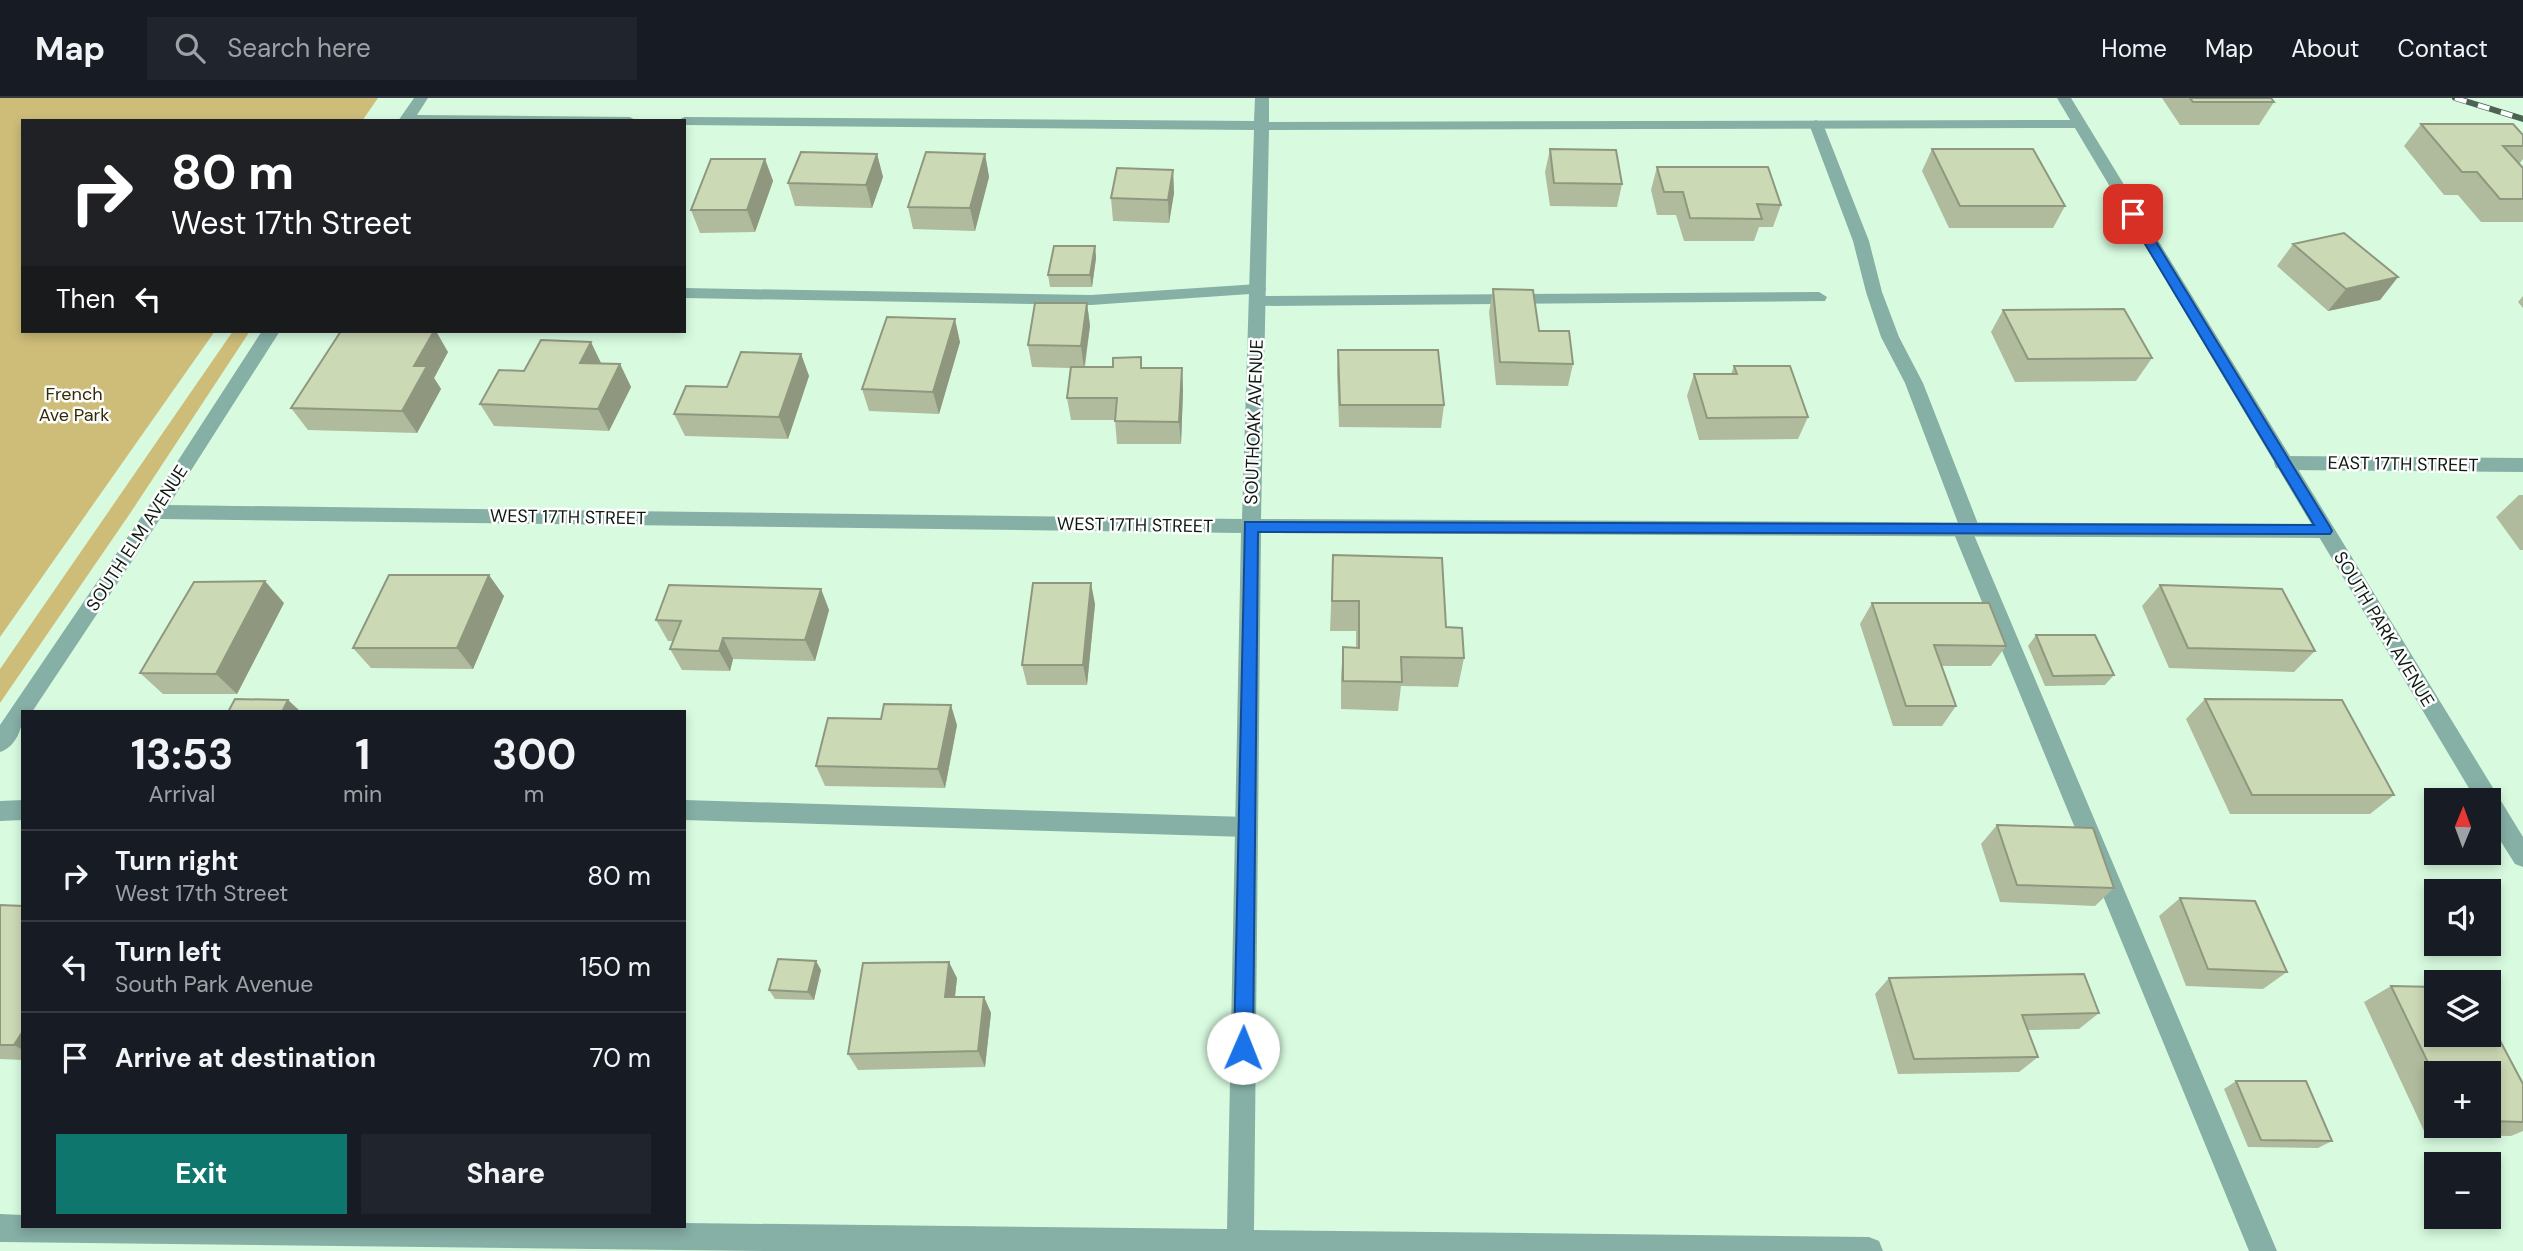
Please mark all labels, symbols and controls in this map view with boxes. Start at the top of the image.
search box [147,17,637,80]
text: Map [35,27,105,70]
icon: search [171,29,209,67]
text: Search here [227,31,371,65]
text: Home [2101,33,2167,64]
text: Map [2205,33,2253,64]
text: About [2291,33,2360,64]
text: Contact [2398,33,2488,64]
text: 80 m [171,140,294,204]
icon: right [56,147,147,238]
pin [2103,184,2163,244]
icon: arrive [2114,195,2152,233]
text: West 17th Street [171,202,412,244]
icon: left [129,280,167,318]
text: Then [56,282,115,316]
street label: SOUTHOAK AVENUE [1239,339,1269,505]
park label: French Ave Park [39,382,109,427]
street label: EAST 17TH STREET [2327,451,2479,477]
street label: SOUTH ELM AVENUE [81,460,193,616]
street label: WEST 17TH STREET [490,504,646,530]
street label: WEST 17TH STREET [1057,512,1213,538]
street label: SOUTH PARK AVENUE [2328,547,2440,711]
text: 13:53 [131,727,233,782]
text: 1 [355,727,370,782]
text: 300 [492,727,576,782]
text: Arrival [149,779,216,809]
text: min [343,779,382,809]
text: m [524,779,544,809]
north arrow [2424,788,2501,864]
map controls [2424,788,2501,1229]
text: Turn right [115,844,239,878]
icon: right [56,857,94,895]
text: 80 m [587,859,651,893]
text: West 17th Street [115,878,288,908]
button: sound [2424,879,2501,956]
text: Turn left [115,935,222,969]
icon: left [56,948,94,986]
text: 150 m [579,950,651,984]
text: South Park Avenue [115,969,313,999]
button: layers [2424,970,2501,1047]
position arrow [1206,1011,1280,1085]
icon: arrive [56,1039,94,1077]
text: Arrive at destination [115,1041,376,1075]
text: 70 m [590,1041,651,1075]
button: + [2424,1061,2501,1138]
button: Exit [56,1134,347,1214]
button: Share [361,1134,651,1214]
button: − [2424,1152,2501,1229]

